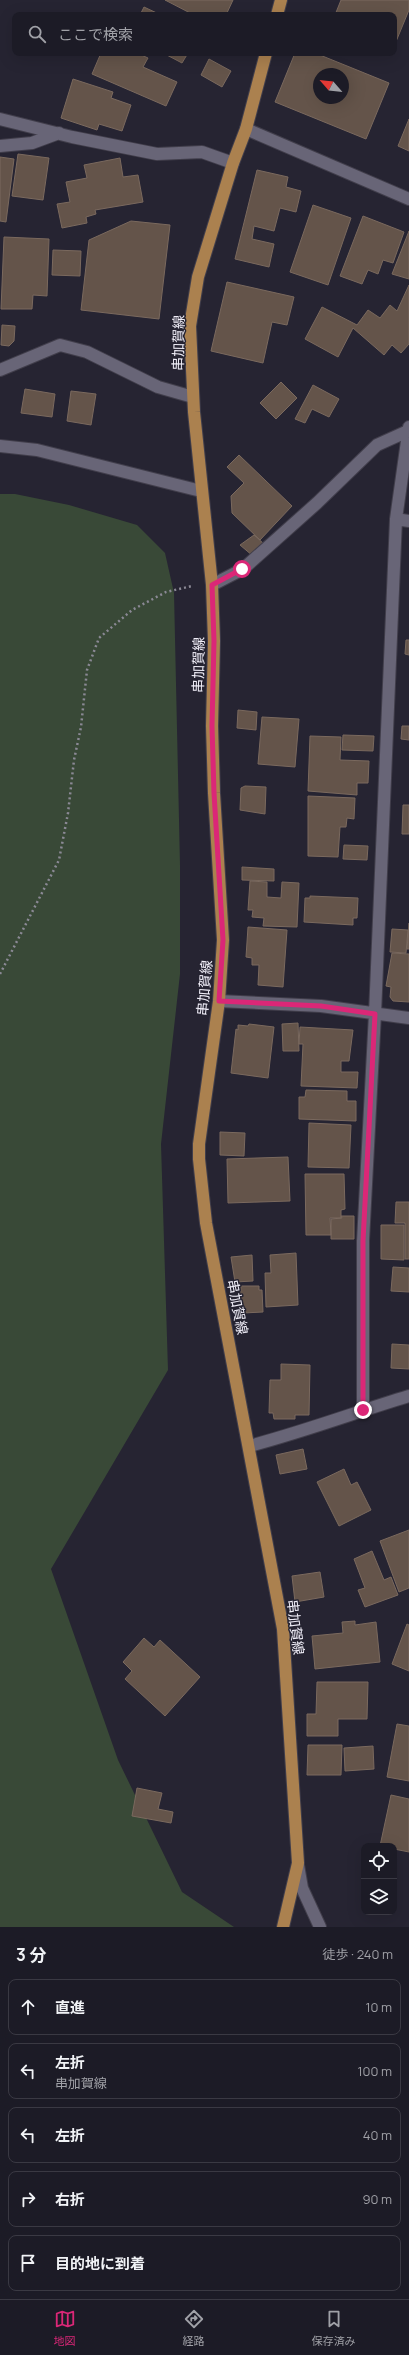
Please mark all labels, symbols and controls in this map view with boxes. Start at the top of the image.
search box [12,12,397,56]
icon: search [26,23,48,45]
text: ここで検索 [58,24,133,45]
north arrow [313,68,349,104]
street label: 串加賀線 [168,315,188,371]
route start [233,560,251,578]
street label: 串加賀線 [188,637,208,693]
street label: 串加賀線 [192,959,216,1017]
street label: 串加賀線 [223,1278,253,1336]
route end [354,1401,372,1419]
street label: 串加賀線 [283,1598,309,1656]
map controls [361,1843,397,1915]
button: locate [361,1843,397,1879]
button: layers [361,1879,397,1915]
text: 3 分 [16,1943,46,1966]
text: 徒歩 · 240 m [322,1945,393,1963]
icon: ahead [17,1996,39,2018]
text: 直進 [55,1997,85,2018]
text: 10 m [365,1998,392,2016]
text: 左折 [55,2052,85,2073]
icon: left [17,2060,39,2082]
text: 100 m [357,2062,392,2080]
text: 串加賀線 [55,2074,107,2092]
icon: left [17,2124,39,2146]
text: 左折 [55,2125,85,2146]
text: 40 m [363,2126,392,2144]
icon: right [17,2188,39,2210]
text: 右折 [55,2189,85,2210]
text: 90 m [362,2190,392,2208]
icon: arrive [17,2252,39,2274]
text: 目的地に到着 [55,2253,145,2274]
tab: 地図 [54,2308,76,2348]
tab: 経路 [183,2308,205,2348]
tab: 保存済み [312,2308,356,2348]

